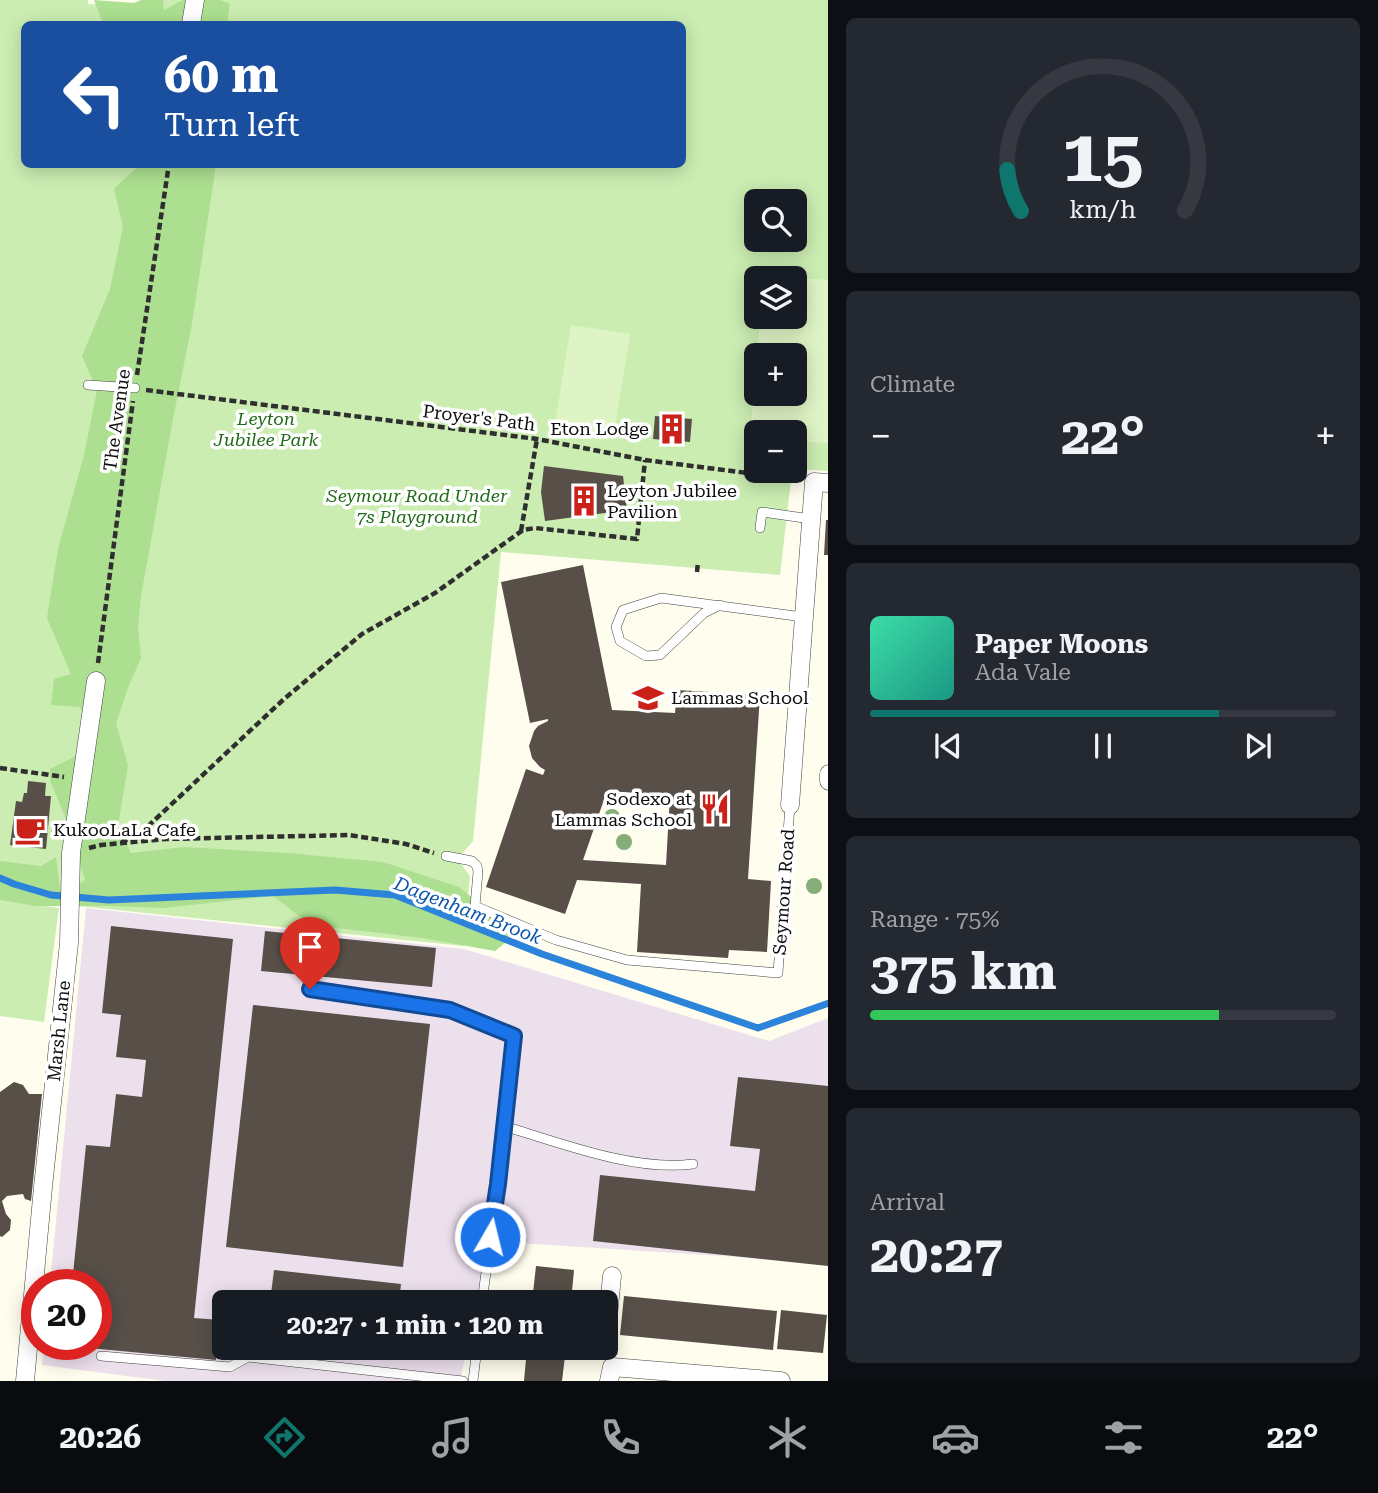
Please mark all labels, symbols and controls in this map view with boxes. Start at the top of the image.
text: 60 m [164,47,279,104]
icon: left [49,49,140,140]
text: Turn left [164,106,299,144]
text: 15 [1062,115,1144,200]
map controls [744,189,807,483]
button: search [744,189,807,252]
text: km/h [1070,195,1136,224]
button: layers [744,266,807,329]
button: + [744,343,807,406]
street label: The Avenue [99,368,134,472]
text: Climate [870,371,955,398]
street label: Proyer's Path [422,400,537,435]
text: 22° [1061,406,1145,467]
park label: Leyton Jubilee Park [213,408,318,450]
building icon: Eton Lodge [655,412,689,446]
text: − [870,414,891,458]
text: + [1315,414,1336,458]
place label: Eton Lodge [550,418,649,439]
button: − [744,420,807,483]
place label: Leyton Jubilee Pavilion [607,480,737,522]
building icon: Leyton Jubilee Pavilion [567,484,601,518]
park label: Seymour Road Under 7s Playground [326,485,508,527]
text: Paper Moons [975,629,1148,659]
text: Ada Vale [975,659,1071,686]
school or university icon: Lammas School [631,681,665,715]
place label: Lammas School [671,687,809,708]
icon: previous [929,727,967,765]
icon: pause [1084,727,1122,765]
icon: next [1239,727,1277,765]
place label: Sodexo at Lammas School [554,788,692,830]
restaurant icon: Sodexo at Lammas School [698,792,732,826]
cafe icon: KukooLaLa Cafe [13,813,47,847]
place label: KukooLaLa Cafe [53,819,196,840]
street label: Seymour Road [769,828,798,956]
water label: Dagenham Brook [390,871,545,949]
text: Range · 75% [870,906,999,933]
pin [280,917,340,989]
icon: arrive [291,928,329,966]
text: 375 km [870,941,1057,1002]
street label: Marsh Lane [43,979,74,1082]
text: Arrival [870,1189,945,1216]
position arrow [453,1200,527,1274]
text: 20:27 [870,1224,1003,1285]
speed limit sign: 20 [21,1269,112,1360]
text: 20:27 · 1 min · 120 m [287,1310,543,1340]
icon: directions [260,1413,309,1462]
icon: music [428,1413,477,1462]
icon: phone [596,1413,645,1462]
icon: climate [763,1413,812,1462]
icon: car [931,1413,980,1462]
icon: filters [1099,1413,1148,1462]
text: 20:26 [59,1418,141,1456]
text: 22° [1267,1418,1319,1456]

